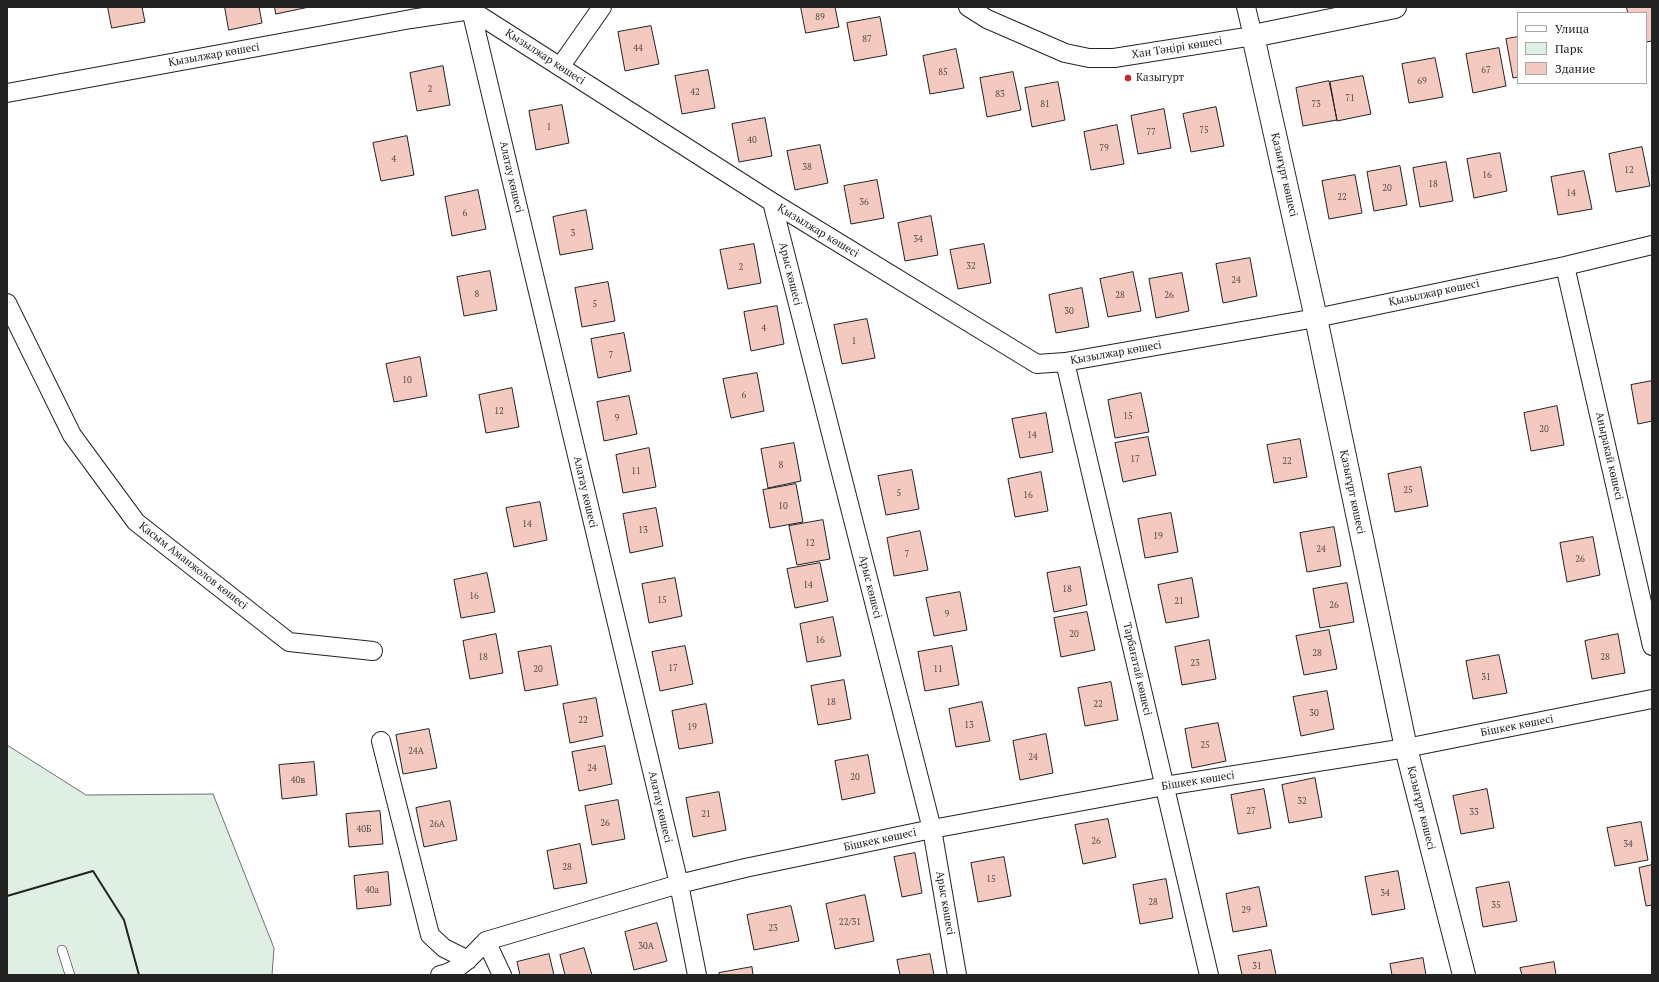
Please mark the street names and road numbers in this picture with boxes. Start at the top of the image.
street label: Қызылжар көшесі [503,26,587,88]
street label: Хан Тәңірі көшесі [1131,34,1223,62]
street label: Қызылжар көшесі [167,40,261,70]
street label: Қазығұрт көшесі [1268,132,1300,218]
street label: Алатау көшесі [496,140,526,214]
street label: Қызылжар көшесі [775,202,861,260]
street label: Арыс көшесі [776,241,804,307]
street label: Қызылжар көшесі [1387,277,1481,309]
street label: Қызылжар көшесі [1069,338,1163,368]
street label: Аныракай көшесі [1592,411,1626,501]
street label: Қазығұрт көшесі [1337,449,1367,535]
street label: Алатау көшесі [570,455,600,529]
street label: Қасым Аманжолов көшесі [136,520,250,612]
street label: Арыс көшесі [856,554,884,620]
street label: Тарбағатай көшесі [1120,621,1154,717]
street label: Бішкек көшесі [1479,712,1555,740]
street label: Қазығұрт көшесі [1404,765,1438,851]
street label: Бішкек көшесі [1160,769,1236,793]
street label: Алатау көшесі [645,770,675,844]
street label: Бішкек көшесі [842,826,918,854]
street label: Арыс көшесі [933,870,957,936]

